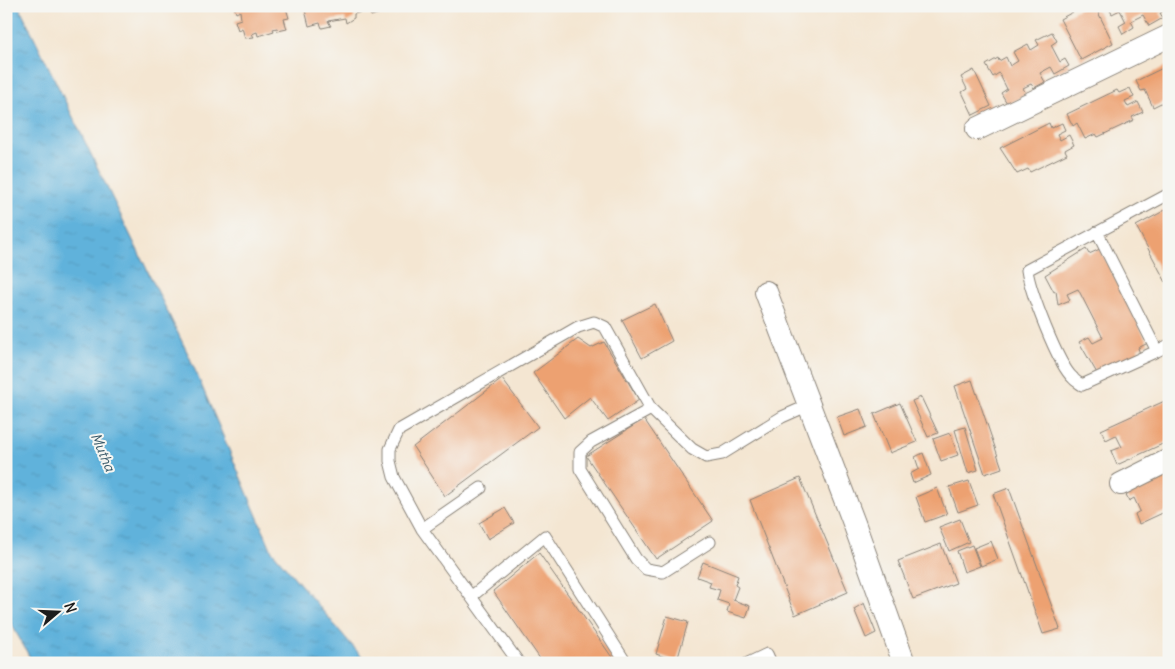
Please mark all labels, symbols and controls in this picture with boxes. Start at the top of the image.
water label: Mutha [87,430,120,475]
north arrow [32,586,82,636]
text: N [60,600,80,615]

